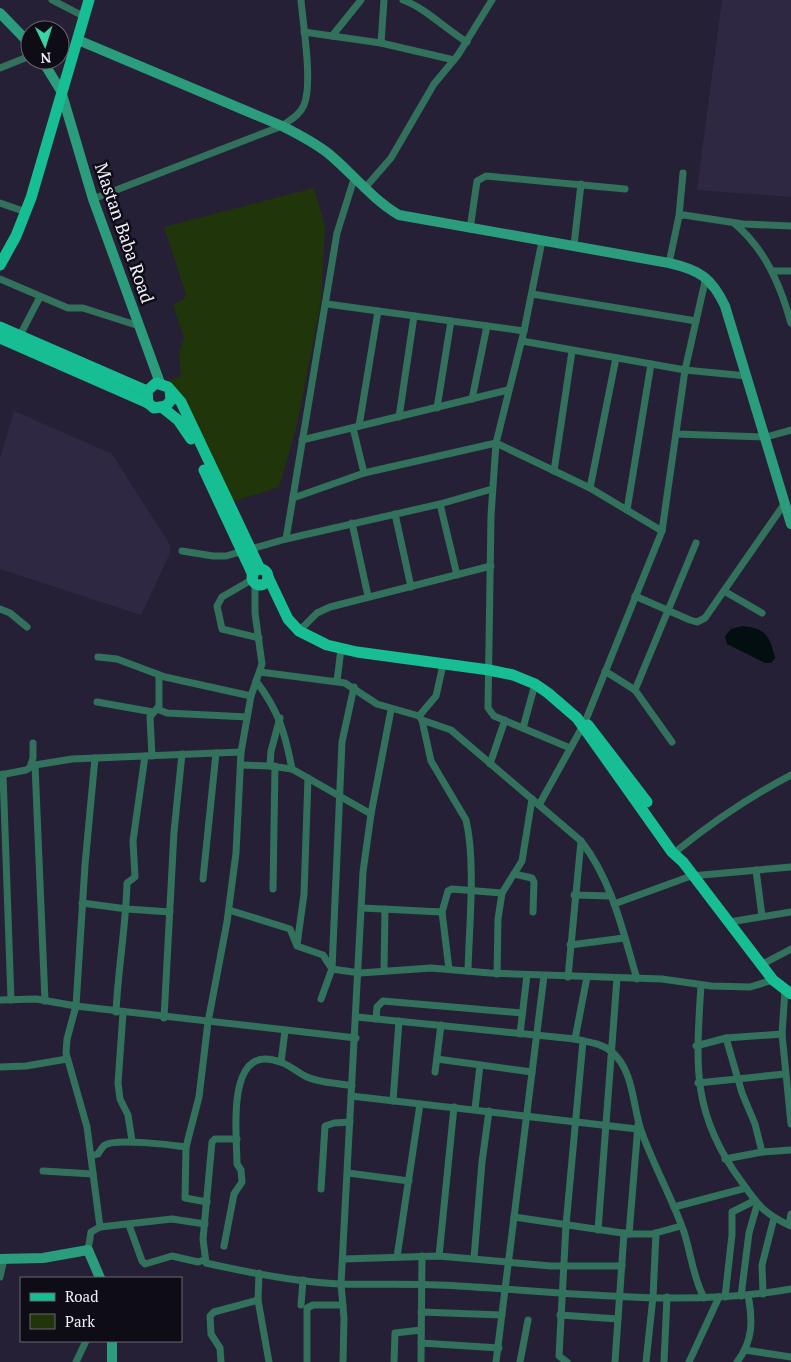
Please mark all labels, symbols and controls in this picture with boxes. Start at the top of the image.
north arrow [20,20,70,70]
text: N [40,49,52,68]
street label: Mastan Baba Road [90,159,160,306]
legend [20,1277,182,1342]
text: Road [65,1286,98,1306]
text: Park [65,1311,95,1331]

